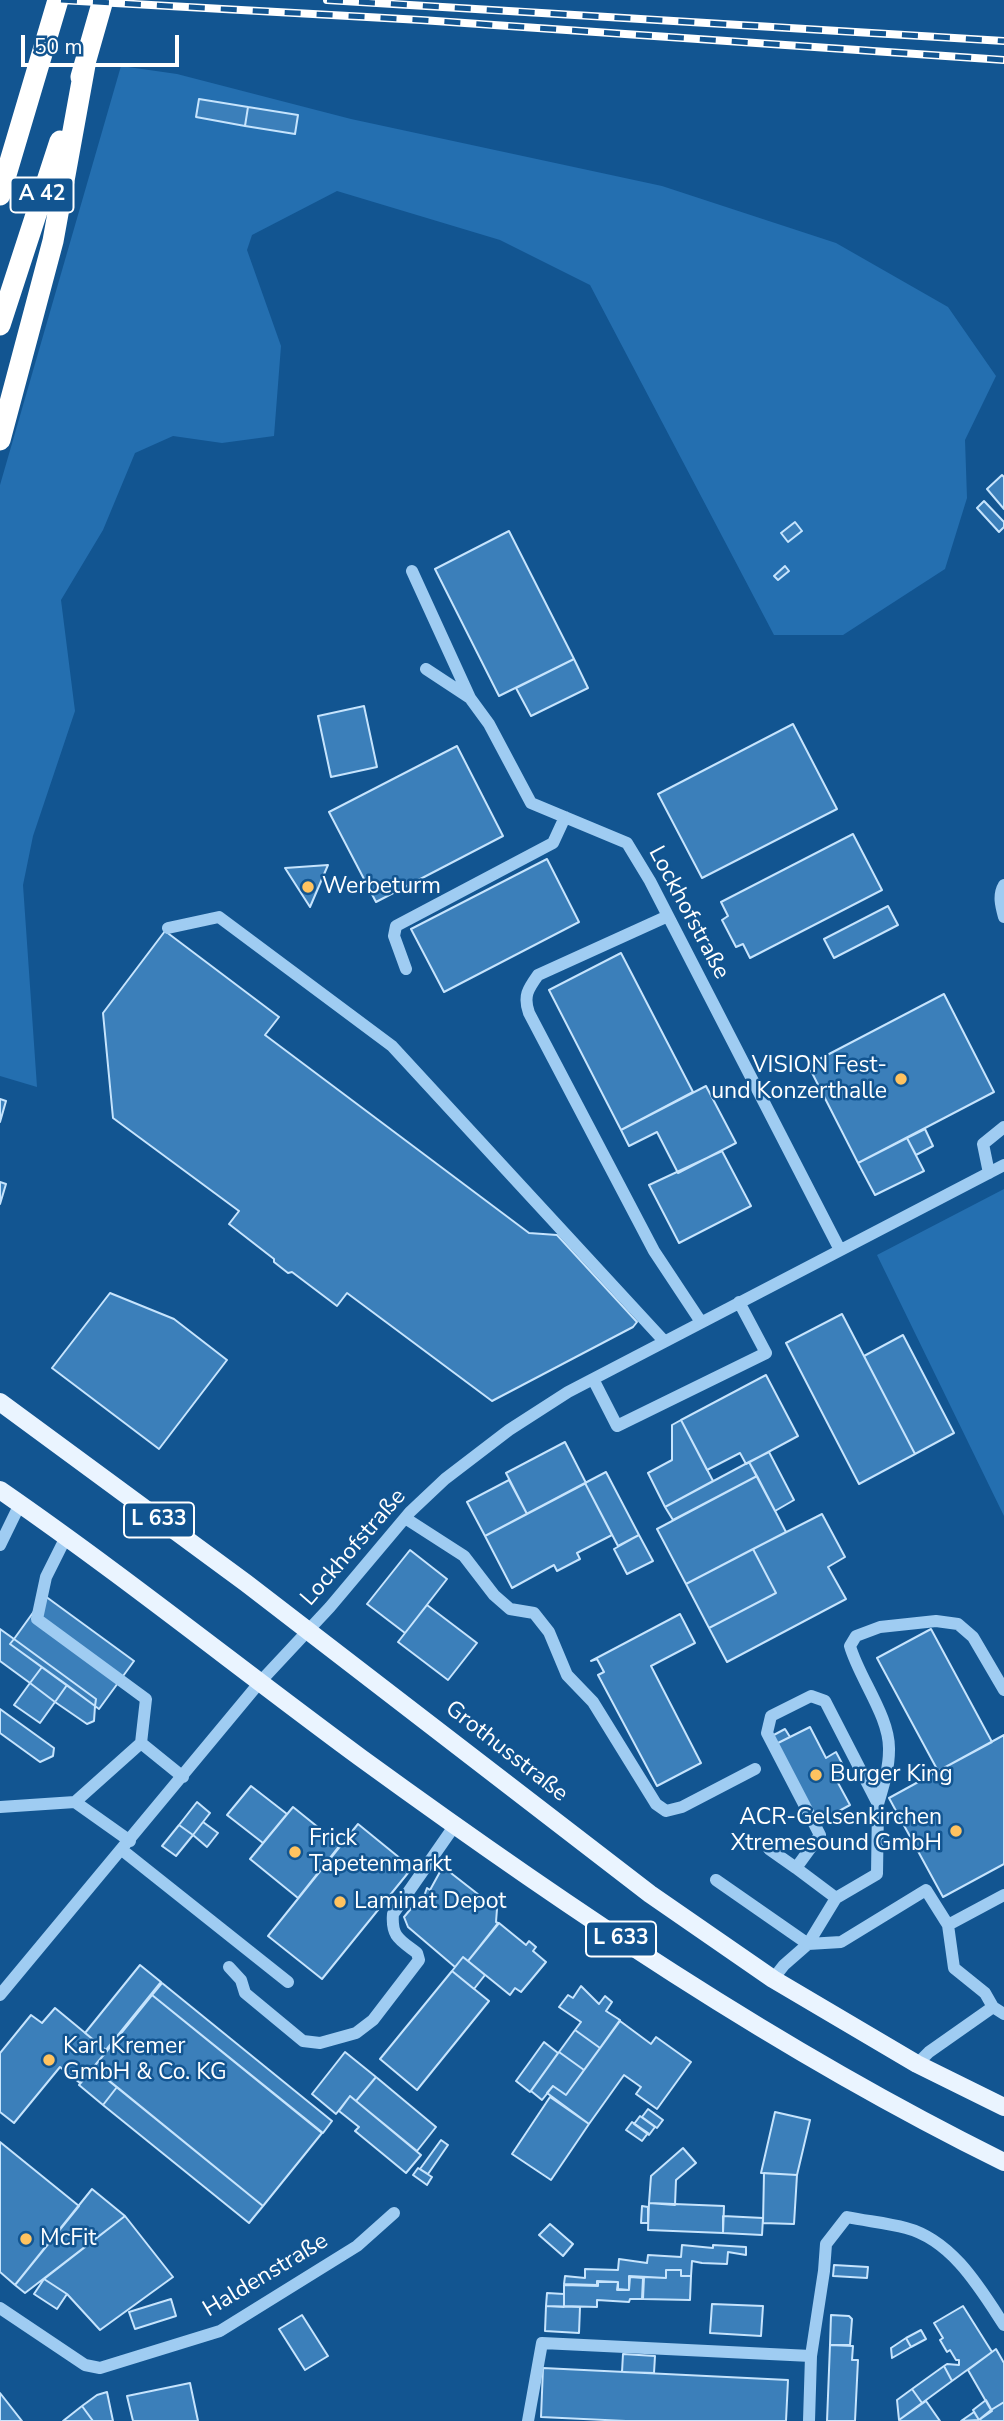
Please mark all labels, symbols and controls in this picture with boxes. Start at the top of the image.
scale bar [24,21,182,65]
text: 50 m [34,33,83,61]
road number: A 42 [10,178,74,212]
street label: Lockhofstraße [641,842,735,984]
place label: Werbeturm [322,873,441,901]
marker: Werbeturm [300,879,316,895]
place label: VISION Fest- und Konzerthalle [711,1052,887,1106]
marker: VISION Fest- und Konzerthalle [893,1071,909,1087]
street label: Lockhofstraße [296,1484,412,1612]
road number: L 633 [124,1502,194,1538]
street label: Grothusstraße [439,1695,573,1809]
place label: Burger King [830,1761,953,1789]
marker: Burger King [808,1767,824,1783]
place label: ACR-Gelsenkirchen Xtremesound GmbH [731,1804,942,1858]
marker: ACR-Gelsenkirchen Xtremesound GmbH [948,1823,964,1839]
place label: Frick Tapetenmarkt [309,1825,452,1879]
marker: Frick Tapetenmarkt [287,1844,303,1860]
place label: Laminat Depot [354,1888,506,1916]
marker: Laminat Depot [332,1894,348,1910]
road number: L 633 [586,1922,656,1956]
place label: Karl Kremer GmbH & Co. KG [63,2033,227,2087]
marker: Karl Kremer GmbH & Co. KG [41,2052,57,2068]
place label: McFit [40,2225,96,2253]
street label: Haldenstraße [199,2228,333,2324]
marker: McFit [18,2231,34,2247]

